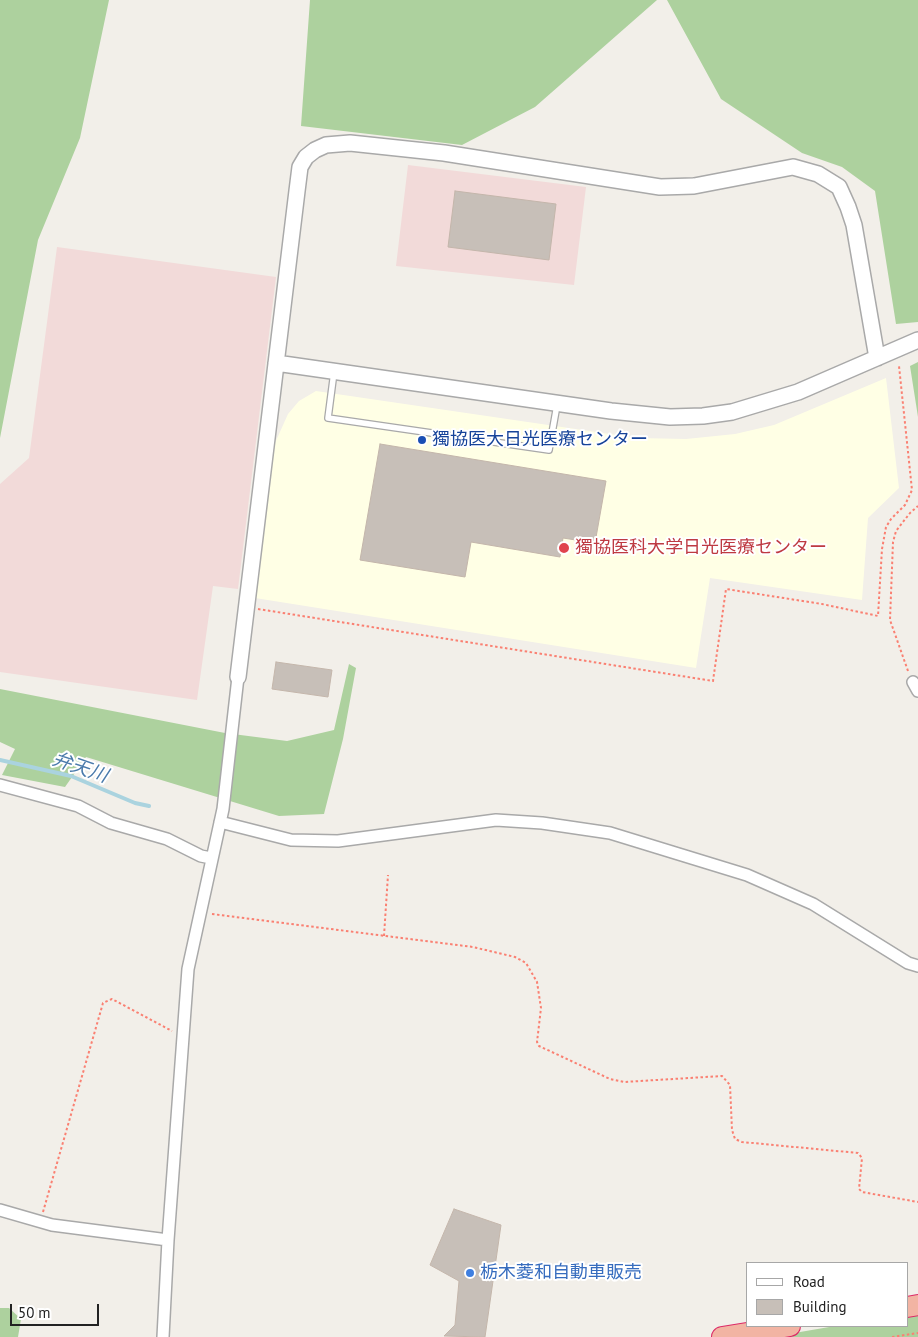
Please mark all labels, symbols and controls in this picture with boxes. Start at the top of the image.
place label: 獨協医大日光医療センター [432,429,648,451]
marker: 獨協医大日光医療センター [416,434,428,446]
place label: 獨協医科大学日光医療センター [575,537,827,559]
marker: 獨協医科大学日光医療センター [557,541,571,555]
water label: 弁天川 [49,748,111,788]
place label: 栃木菱和自動車販売 [480,1262,642,1284]
legend [746,1262,908,1327]
marker: 栃木菱和自動車販売 [464,1267,476,1279]
text: Road [793,1272,825,1291]
scale bar [12,1294,101,1326]
text: Building [793,1297,847,1316]
text: 50 m [18,1303,51,1322]

